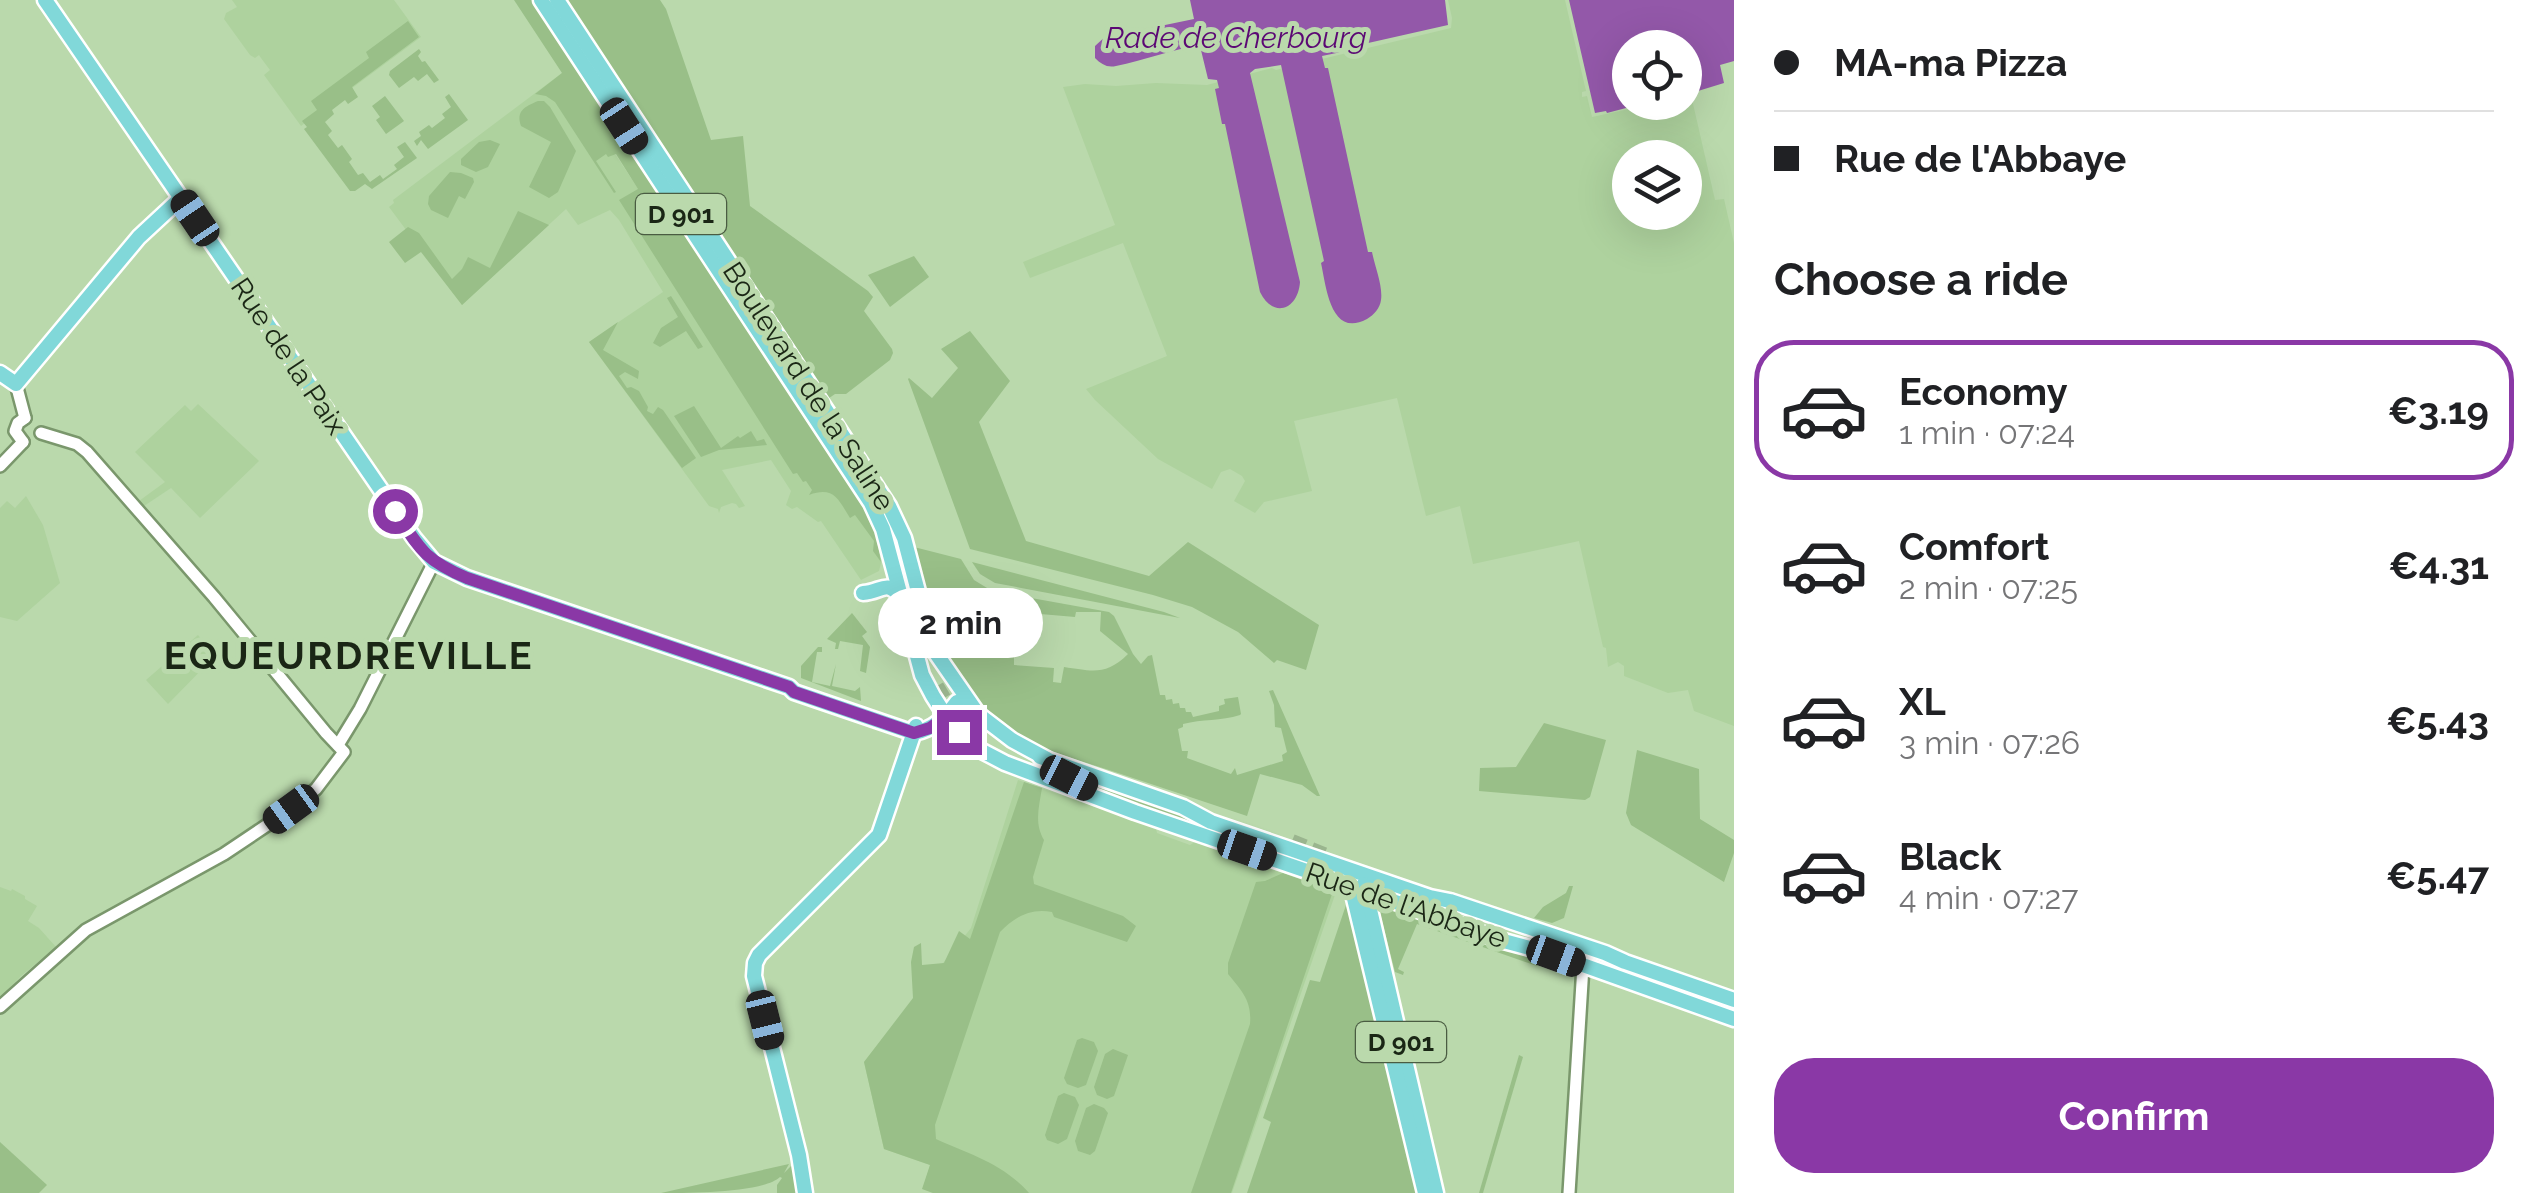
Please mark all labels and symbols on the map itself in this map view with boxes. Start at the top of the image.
water label: Rade de Cherbourg [1105,20,1367,55]
car [595,93,653,159]
car [166,185,224,251]
road number: D 901 [636,194,726,234]
street label: Boulevard de la Saline [716,256,901,517]
street label: Rue de la Paix [224,272,353,441]
route start [373,489,418,534]
callout: 2 min [876,587,1042,657]
district label: EQUEURDREVILLE [164,633,534,678]
route end [937,710,982,755]
car [1035,751,1103,805]
car [258,779,324,839]
car [1214,826,1280,874]
street label: Rue de l'Abbaye [1301,856,1510,955]
car [1523,932,1589,980]
car [743,987,787,1053]
road number: D 901 [1356,1022,1446,1062]

